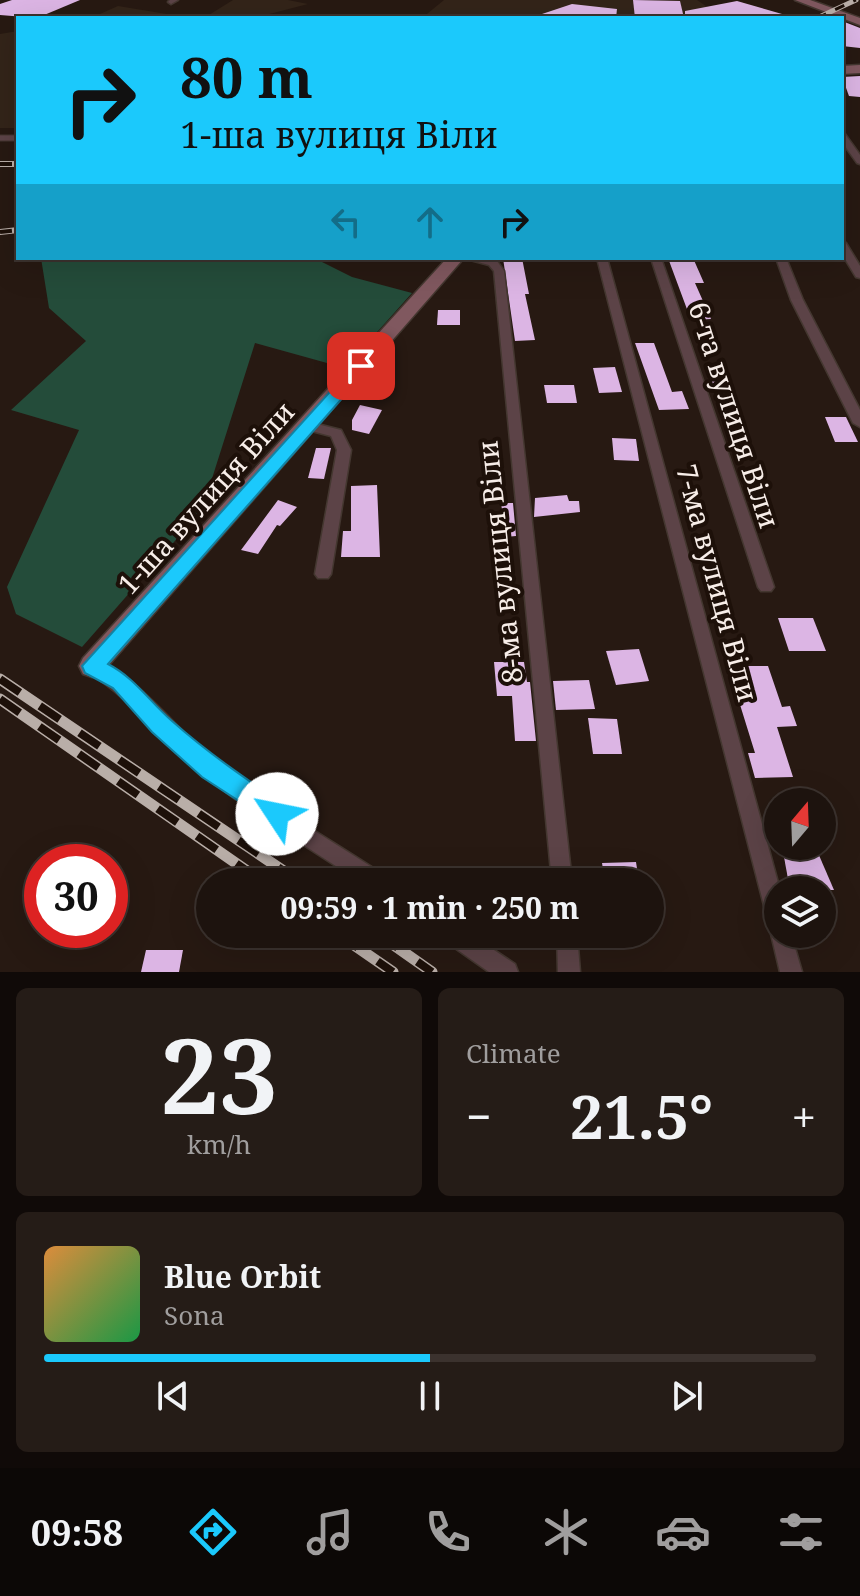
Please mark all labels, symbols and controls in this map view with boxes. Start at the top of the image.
text: 80 m [180,38,313,114]
icon: right [48,48,152,152]
text: 1-ша вулиця Віли [180,110,498,159]
icon: left [324,200,368,244]
icon: ahead [408,200,452,244]
icon: right [492,200,536,244]
street label: 6-та вулиця Віли [680,297,789,533]
pin [327,332,395,400]
icon: arrive [339,344,383,388]
street label: 1-ша вулиця Віли [108,393,302,602]
street label: 8-ма вулиця Віли [467,439,531,685]
street label: 7-ма вулиця Віли [668,460,768,705]
position arrow [235,772,319,856]
north arrow [764,788,836,860]
map controls [764,788,836,948]
speed limit sign: 30 [24,844,128,948]
button: layers [764,876,836,948]
text: 09:59 · 1 min · 250 m [281,887,579,928]
text: 23 [160,1003,278,1144]
text: Climate [466,1035,561,1071]
text: 21.5° [570,1075,713,1157]
text: − [466,1086,491,1146]
text: + [791,1086,816,1146]
text: km/h [187,1126,251,1162]
text: Blue Orbit [164,1256,321,1297]
text: Sona [164,1297,225,1333]
icon: previous [151,1374,195,1418]
icon: pause [408,1374,452,1418]
icon: next [665,1374,709,1418]
icon: directions [185,1504,241,1560]
icon: music [302,1504,358,1560]
icon: phone [420,1504,476,1560]
icon: climate [538,1504,594,1560]
icon: car [655,1504,711,1560]
icon: filters [773,1504,829,1560]
text: 09:58 [31,1508,123,1557]

